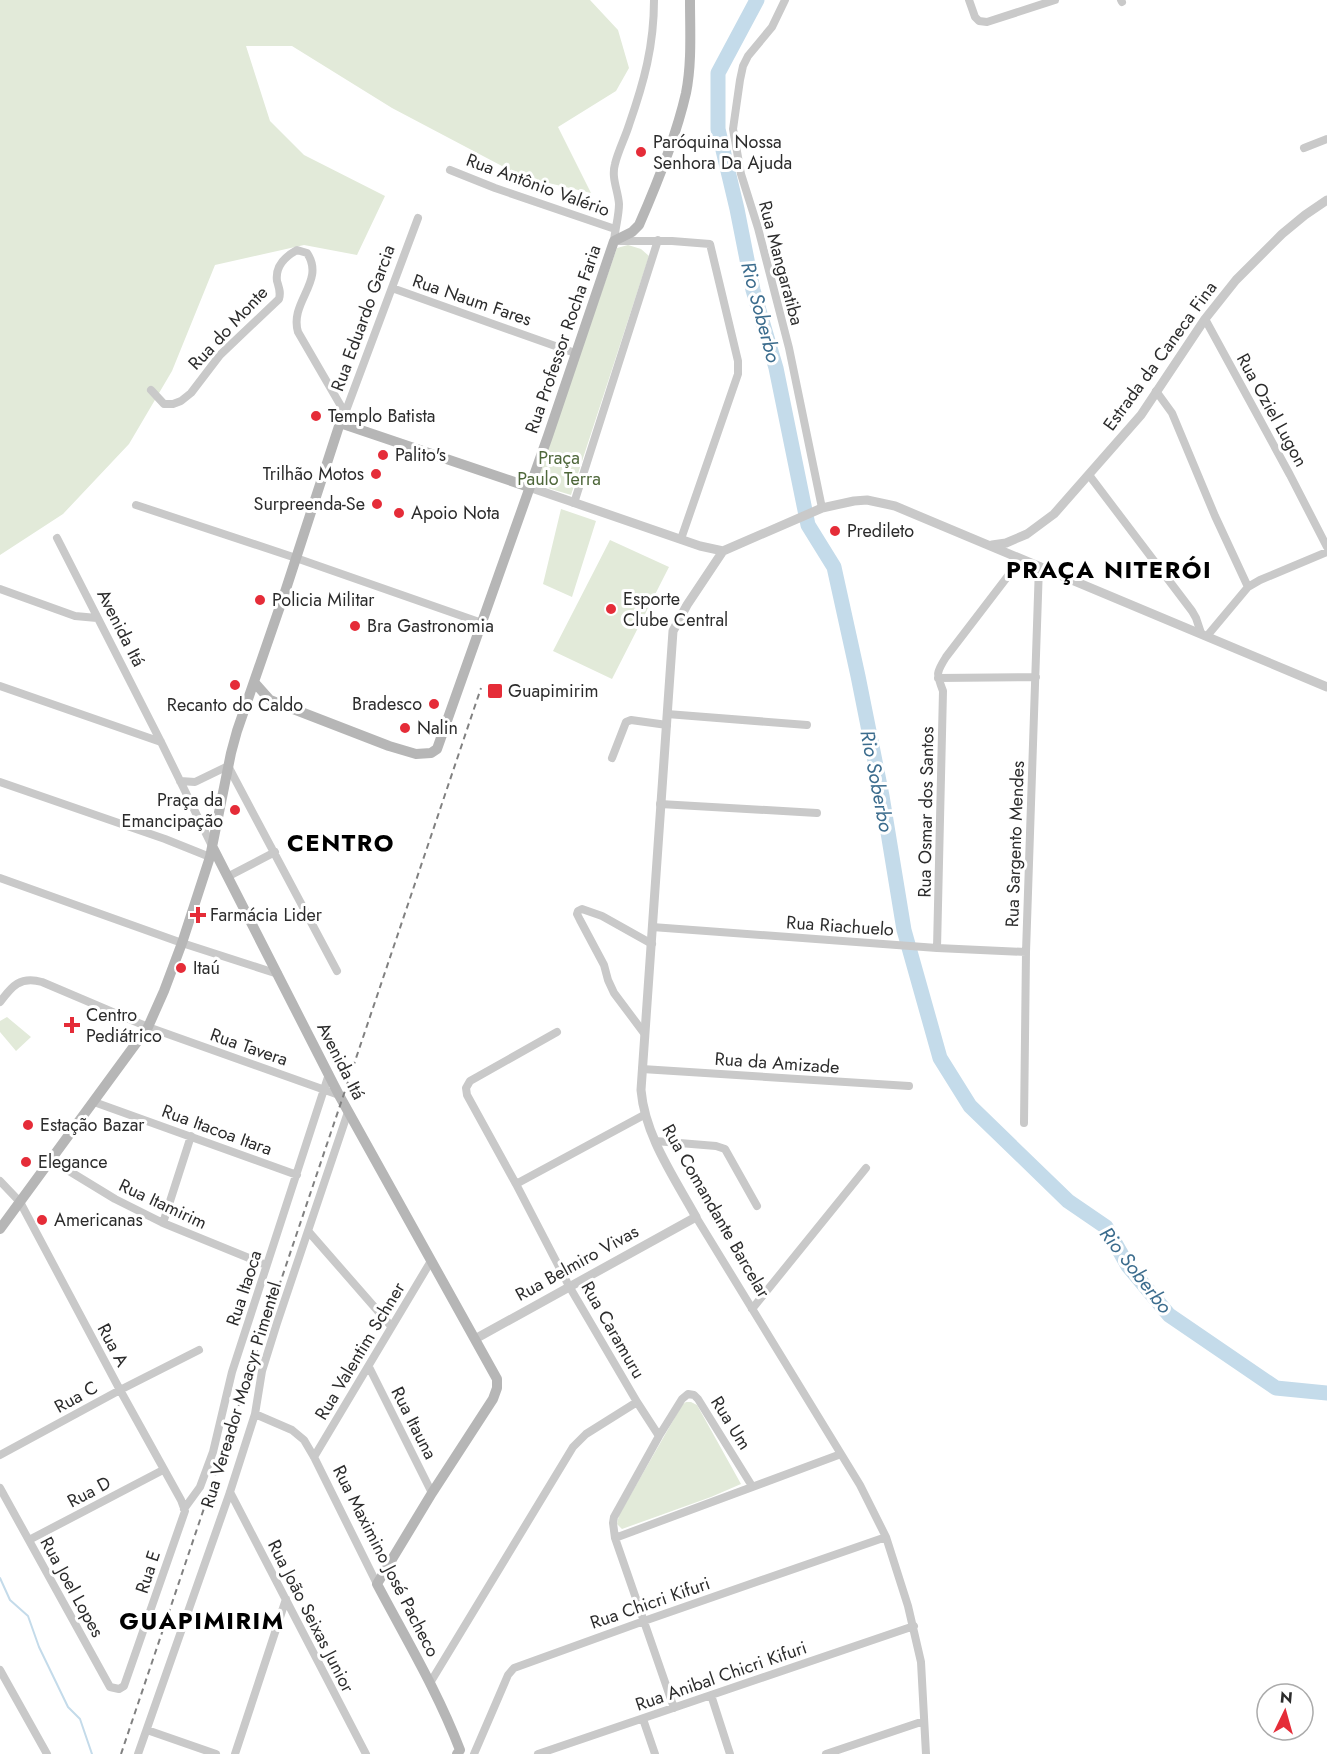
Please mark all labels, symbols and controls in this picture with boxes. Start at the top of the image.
place label: Paróquina Nossa Senhora Da Ajuda [653,129,792,176]
marker: Paróquina Nossa Senhora Da Ajuda [634,145,648,159]
street label: Rua Antônio Valério [462,147,614,223]
street label: Rua Mangaratiba [752,198,810,328]
street label: Rua Eduardo Garcia [324,241,402,395]
street label: Rua Professor Rocha Faria [519,241,607,437]
water label: Rio Soberbo [733,259,788,366]
street label: Rua Naum Fares [409,267,535,333]
street label: Estrada da Caneca Fina [1097,276,1223,436]
street label: Rua do Monte [182,280,274,376]
street label: Rua Oziel Lugon [1230,348,1314,472]
place label: Templo Batista [328,403,435,429]
marker: Templo Batista [309,409,323,423]
place label: Palito's [395,442,446,468]
park label: Praça Paulo Terra [517,445,601,492]
marker: Palito's [376,448,390,462]
place label: Trilhão Motos [263,461,364,487]
marker: Trilhão Motos [369,467,383,481]
place label: Surpreenda-Se [254,491,365,517]
marker: Surpreenda-Se [370,497,384,511]
place label: Apoio Nota [411,500,500,526]
marker: Apoio Nota [392,506,406,520]
place label: Predileto [847,518,914,544]
marker: Predileto [828,524,842,538]
district label: PRAÇA NITERÓI [1006,552,1212,587]
street label: Avenida Itá [90,585,152,671]
place label: Esporte Clube Central [623,586,728,633]
place label: Policia Militar [272,587,375,613]
marker: Policia Militar [253,593,267,607]
marker: Esporte Clube Central [604,602,618,616]
place label: Bra Gastronomia [367,613,494,639]
marker: Bra Gastronomia [348,619,362,633]
marker: Recanto do Caldo [228,678,242,692]
place label: Guapimirim [508,678,599,704]
marker: Guapimirim [486,682,504,700]
place label: Bradesco [352,691,422,717]
place label: Recanto do Caldo [167,692,303,718]
marker: Bradesco [427,697,441,711]
place label: Nalin [417,715,458,741]
marker: Nalin [398,721,412,735]
street label: Rua Osmar dos Santos [912,726,940,898]
water label: Rio Soberbo [852,728,901,835]
street label: Rua Sargento Mendes [999,760,1031,928]
place label: Praça da Emancipação [122,787,223,834]
marker: Praça da Emancipação [228,803,242,817]
district label: CENTRO [287,825,395,860]
place label: Farmácia Lider [210,902,323,928]
marker: Farmácia Lider [191,908,205,922]
street label: Rua Riachuelo [785,909,895,943]
place label: Itaú [193,955,220,981]
marker: Itaú [174,961,188,975]
place label: Centro Pediátrico [86,1002,162,1049]
marker: Centro Pediátrico [63,1016,81,1034]
street label: Avenida Itá [310,1018,372,1104]
street label: Rua Tavera [207,1022,291,1072]
street label: Rua da Amizade [714,1046,840,1080]
street label: Rua Itacoa Itara [158,1098,276,1162]
place label: Estação Bazar [40,1112,145,1138]
marker: Estação Bazar [21,1118,35,1132]
street label: Rua Comandante Barcelar [656,1119,777,1303]
place label: Elegance [38,1149,108,1175]
marker: Elegance [19,1155,33,1169]
street label: Rua Itamirim [115,1172,211,1236]
place label: Americanas [54,1207,143,1233]
marker: Americanas [35,1213,49,1227]
street label: Rua Belmiro Vivas [511,1218,643,1308]
water label: Rio Soberbo [1092,1221,1179,1320]
street label: Rua Itaoca [220,1247,268,1329]
street label: Rua Valentim Schner [309,1277,412,1425]
street label: Rua Caramuru [575,1277,651,1383]
street label: Rua Vereador Moacyr Pimentel [194,1279,288,1511]
street label: Rua A [91,1319,135,1371]
street label: Rua C [50,1374,102,1420]
street label: Rua Itauna [385,1382,443,1464]
street label: Rua Um [704,1391,758,1455]
street label: Rua Maximino José Pacheco [326,1461,446,1662]
street label: Rua D [63,1470,115,1514]
street label: Rua Joel Lopes [34,1532,110,1642]
street label: Rua João Seixas Junior [261,1535,361,1698]
street label: Rua E [129,1547,167,1597]
street label: Rua Chicri Kifuri [587,1570,713,1636]
district label: GUAPIMIRIM [119,1603,285,1638]
street label: Rua Anibal Chicri Kifuri [632,1634,810,1718]
north arrow [1255,1682,1315,1742]
text: N [1279,1686,1294,1710]

